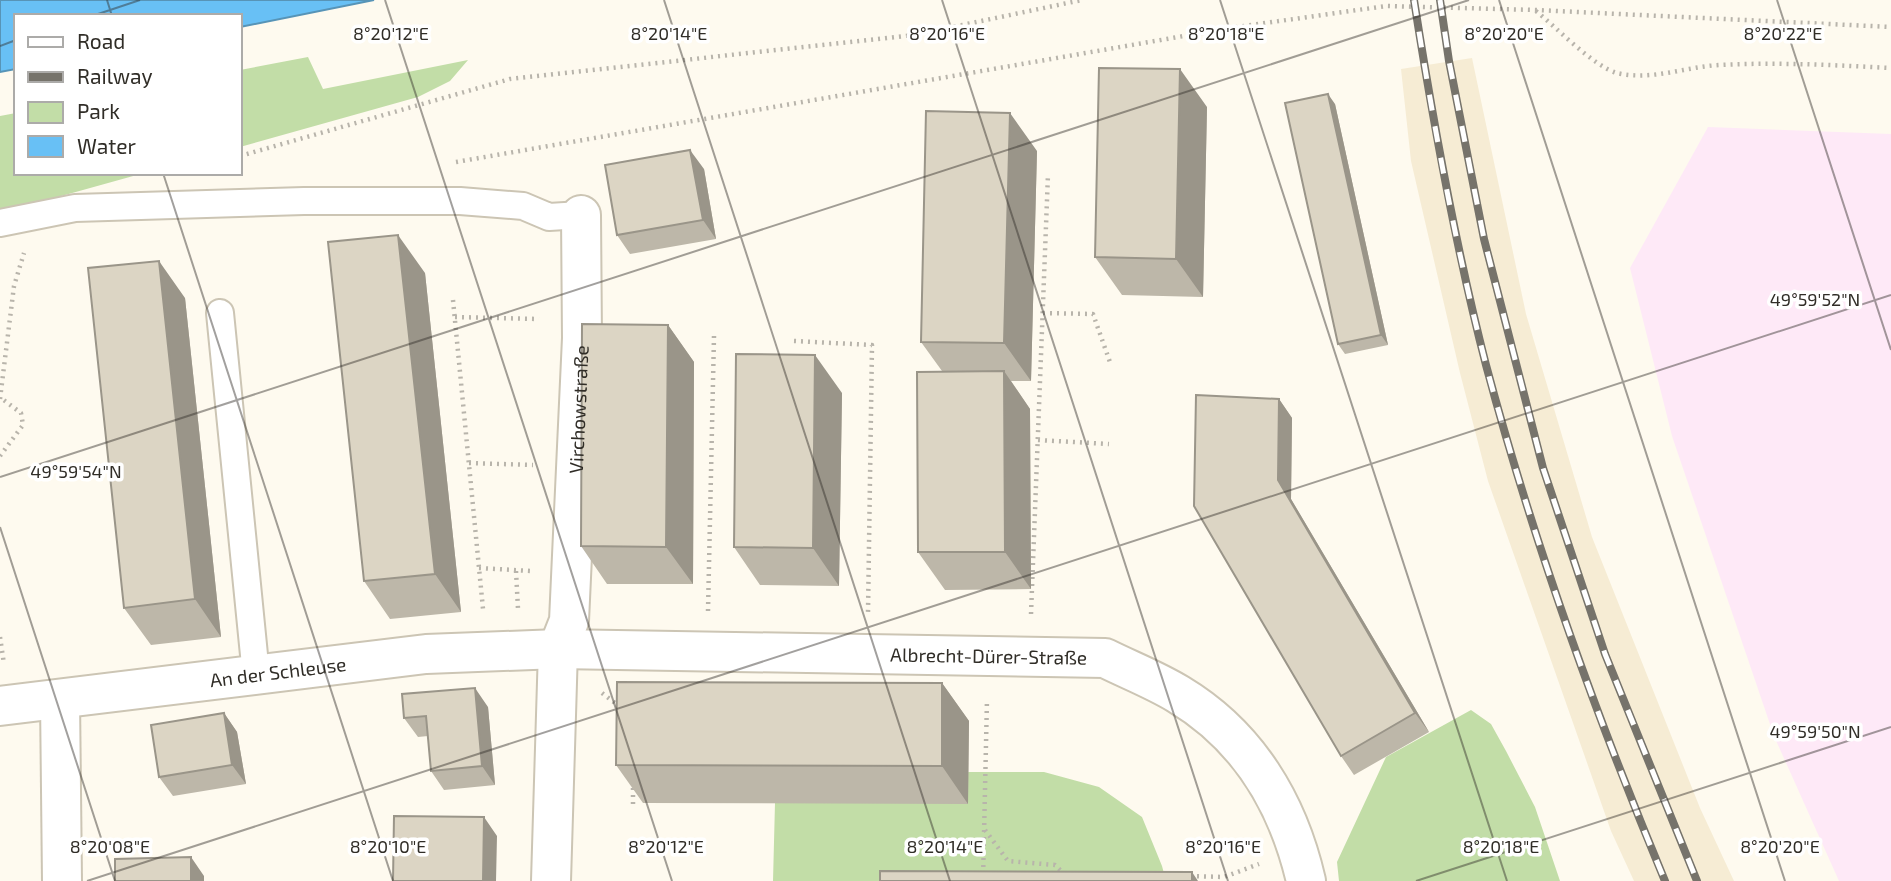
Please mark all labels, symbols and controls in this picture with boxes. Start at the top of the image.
legend [14,14,242,175]
text: 8°20'12"E [353,22,429,44]
text: 8°20'14"E [631,22,707,44]
text: 8°20'16"E [909,22,985,44]
text: 8°20'18"E [1188,22,1264,44]
text: 8°20'20"E [1464,22,1544,44]
text: 8°20'22"E [1744,22,1822,44]
text: Road [77,28,125,53]
text: Railway [77,63,153,88]
text: Park [77,98,120,123]
text: Water [77,133,136,158]
text: 49°59'52"N [1770,288,1860,310]
street label: Virchowstraße [564,345,593,474]
text: 49°59'54"N [30,460,122,482]
street label: Albrecht-Dürer-Straße [890,642,1087,669]
street label: An der Schleuse [208,652,347,691]
text: 49°59'50"N [1769,720,1861,742]
text: 8°20'08"E [70,835,150,857]
text: 8°20'10"E [350,835,426,857]
text: 8°20'12"E [628,835,704,857]
text: 8°20'14"E [907,835,983,857]
text: 8°20'16"E [1185,835,1261,857]
text: 8°20'18"E [1463,835,1539,857]
text: 8°20'20"E [1740,835,1820,857]

